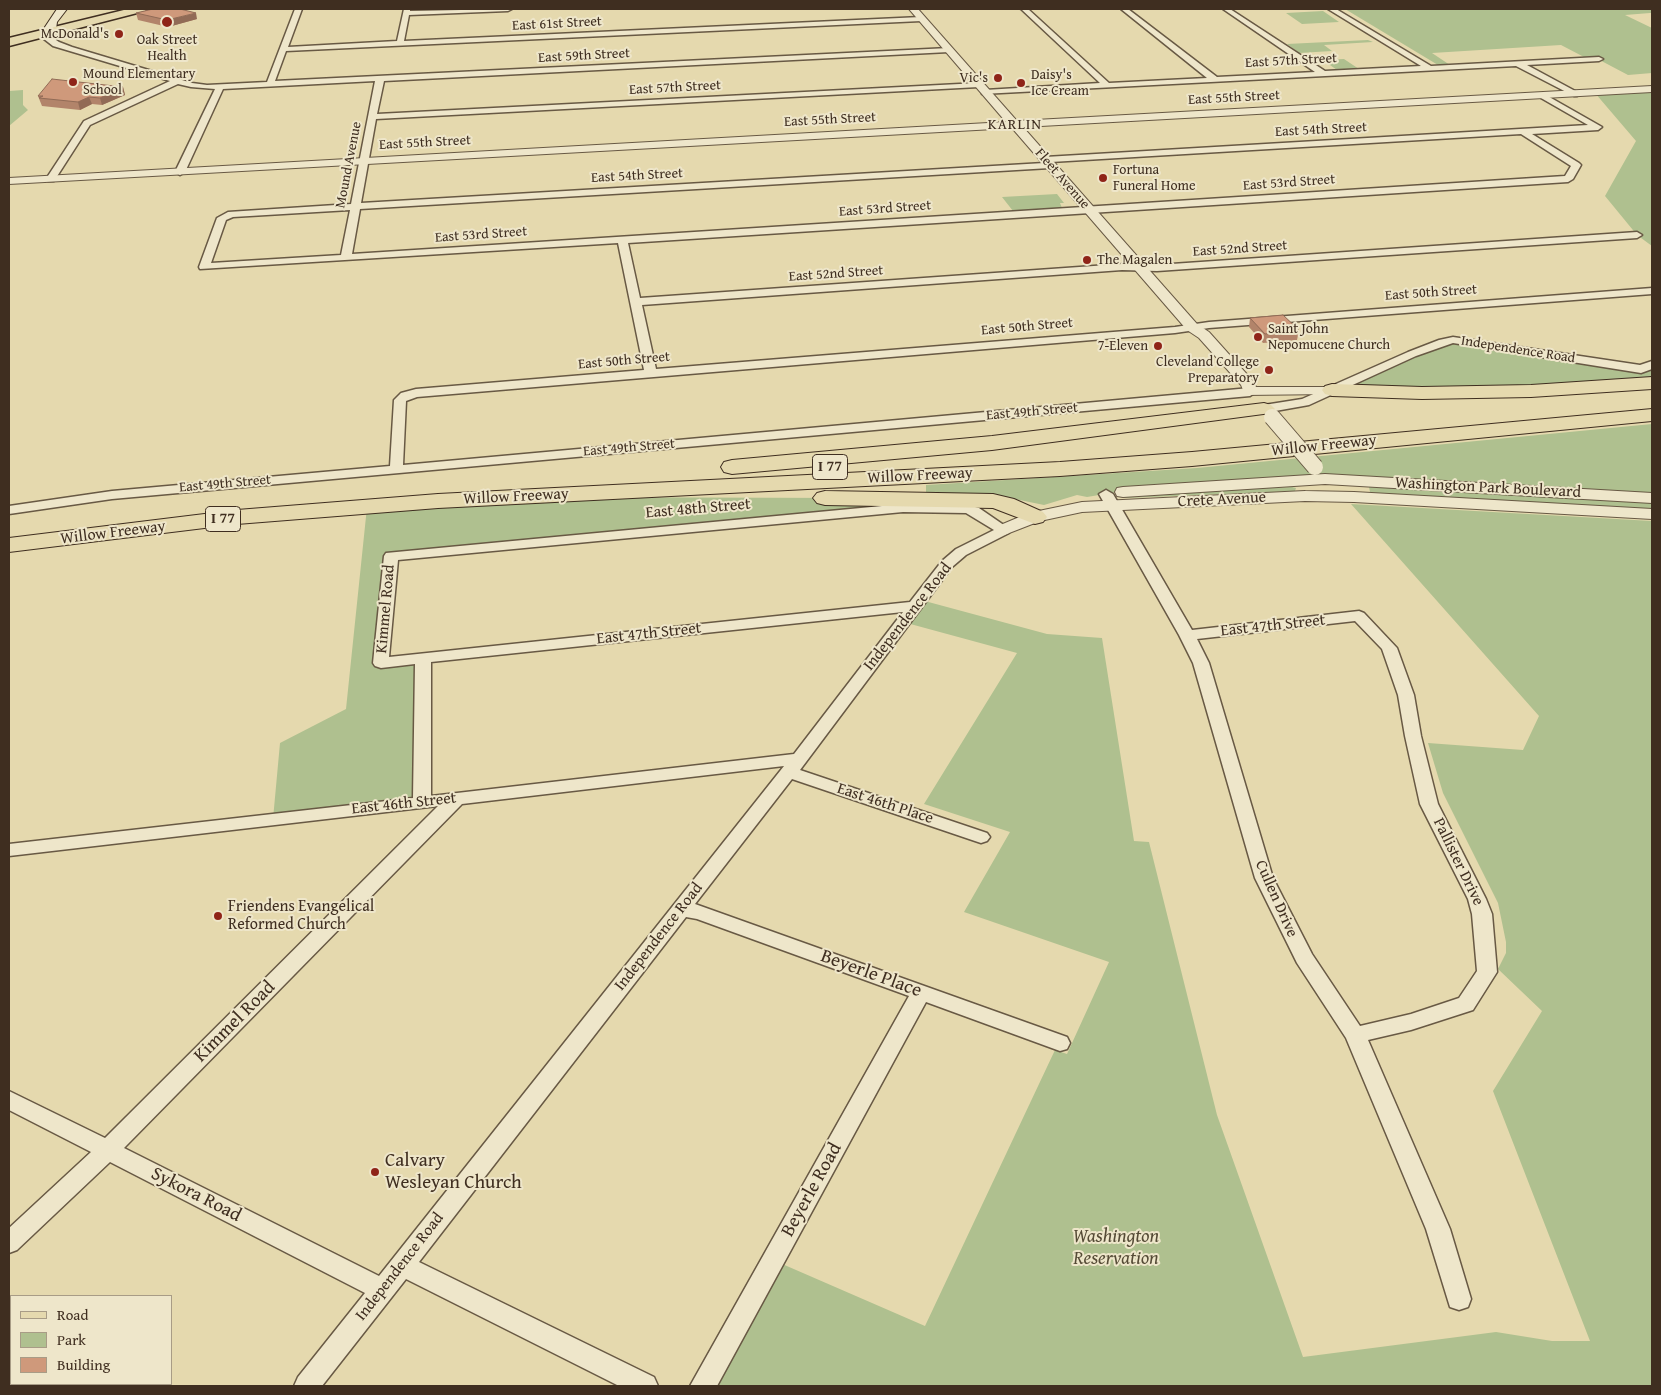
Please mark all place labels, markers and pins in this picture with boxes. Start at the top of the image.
marker: Oak Street Health [160,15,174,29]
place label: McDonald's [41,26,109,42]
marker: McDonald's [113,28,125,40]
place label: Oak Street Health [137,32,197,64]
place label: Mound Elementary School [83,66,195,98]
place label: Daisy's Ice Cream [1031,67,1089,100]
place label: Vic's [960,70,988,86]
marker: Vic's [992,72,1004,84]
marker: Mound Elementary School [67,76,79,88]
marker: Daisy's Ice Cream [1015,77,1027,89]
place label: Fortuna Funeral Home [1113,162,1196,194]
marker: Fortuna Funeral Home [1097,172,1109,184]
place label: The Magalen [1097,252,1172,268]
marker: The Magalen [1081,254,1093,266]
place label: Saint John Nepomucene Church [1268,321,1390,354]
marker: Saint John Nepomucene Church [1252,331,1264,343]
place label: 7-Eleven [1098,338,1148,354]
marker: 7-Eleven [1152,340,1164,352]
place label: Cleveland College Preparatory [1156,354,1259,387]
marker: Cleveland College Preparatory [1263,364,1275,376]
place label: Friendens Evangelical Reformed Church [228,897,374,935]
marker: Friendens Evangelical Reformed Church [212,910,224,922]
place label: Calvary Wesleyan Church [385,1150,522,1194]
marker: Calvary Wesleyan Church [369,1166,381,1178]

